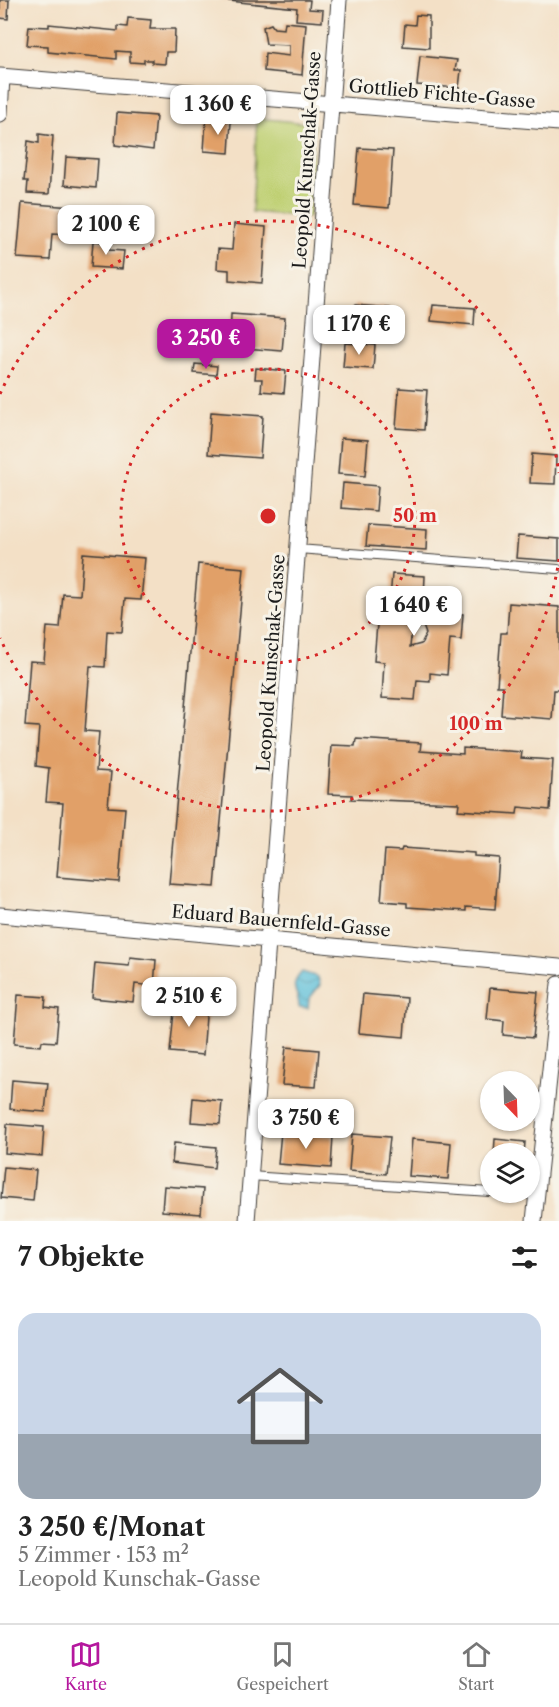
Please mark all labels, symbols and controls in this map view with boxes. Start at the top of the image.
street label: Leopold Kunschak-Gasse [288,50,326,270]
street label: Gottlieb Fichte-Gasse [348,75,536,113]
pin: 1 360 € [163,85,273,136]
text: 1 360 € [184,92,252,116]
pin: 2 100 € [51,205,161,256]
text: 2 100 € [72,212,140,236]
pin: 1 170 € [304,305,414,356]
text: 1 170 € [327,312,391,336]
pin: 3 250 € [151,319,261,370]
text: 3 250 € [171,326,241,350]
text: 50 m [393,505,437,527]
centre of rings [258,506,278,526]
street label: Leopold Kunschak-Gasse [252,553,290,773]
pin: 1 640 € [359,586,469,637]
text: 1 640 € [380,593,448,617]
text: 100 m [449,713,503,735]
street label: Eduard Bauernfeld-Gasse [171,900,391,942]
pin: 2 510 € [134,977,244,1028]
text: 2 510 € [155,984,223,1008]
north arrow [480,1071,540,1131]
map controls [480,1071,540,1203]
pin: 3 750 € [251,1099,361,1150]
text: 3 750 € [272,1106,340,1130]
button: layers [480,1143,540,1203]
text: 7 Objekte [18,1241,144,1273]
icon: filters [508,1241,541,1274]
icon: home [226,1352,334,1460]
text: 3 250 €/Monat [18,1511,205,1543]
text: 5 Zimmer · 153 m² [18,1543,189,1567]
text: Leopold Kunschak-Gasse [18,1567,260,1591]
tab: Karte [65,1638,107,1694]
tab: Gespeichert [236,1638,329,1694]
tab: Start [458,1638,494,1694]

